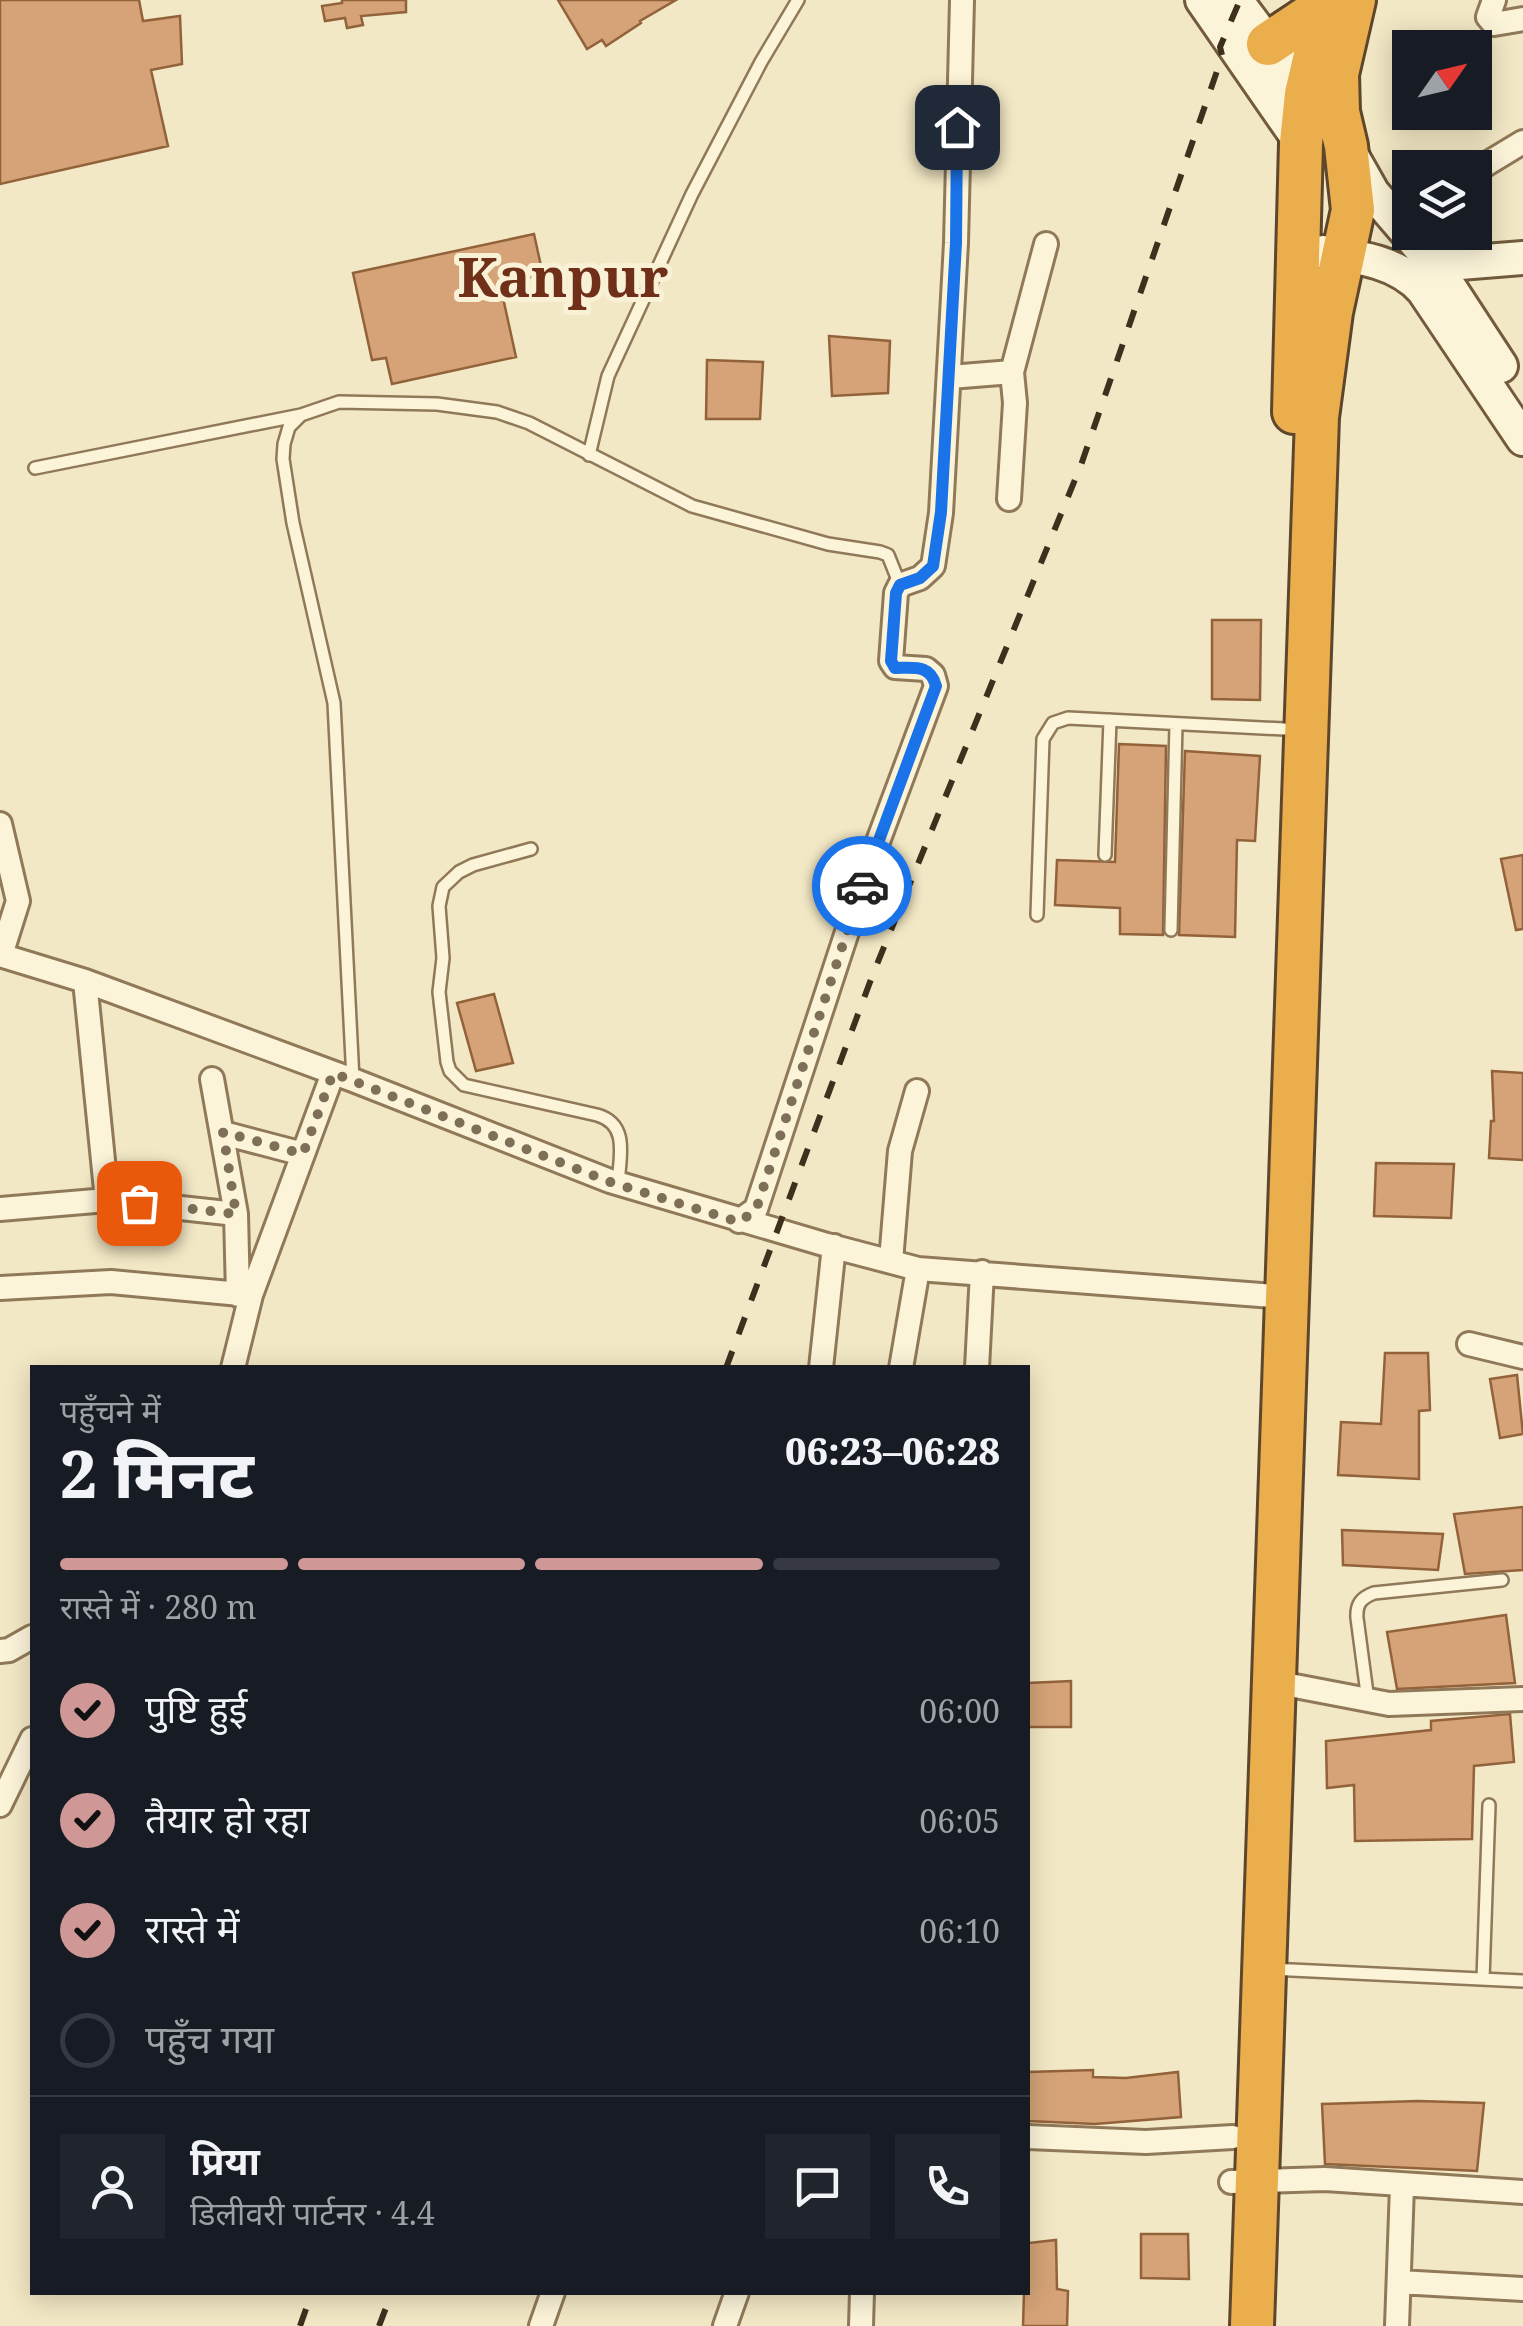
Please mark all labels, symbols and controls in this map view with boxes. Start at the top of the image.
north arrow [1392,30,1492,130]
map controls [1392,30,1492,250]
pin [915,85,1000,170]
icon: home [930,100,985,155]
button: layers [1392,150,1492,250]
district label: Kanpur [458,238,668,313]
courier [812,836,912,936]
icon: car [835,859,890,914]
pin [97,1161,182,1246]
icon: bag [112,1176,167,1231]
text: पहुँचने में [60,1389,161,1432]
text: 06:23–06:28 [785,1424,1000,1476]
text: 2 मिनट [60,1429,254,1517]
text: रास्ते में · 280 m [60,1585,256,1628]
text: पुष्टि हुई [145,1682,247,1734]
icon: check [60,1683,115,1738]
text: 06:00 [919,1689,1000,1732]
text: तैयार हो रहा [145,1792,309,1844]
icon: check [60,1793,115,1848]
text: 06:05 [919,1799,1000,1842]
text: रास्ते में [145,1902,239,1954]
icon: check [60,1903,115,1958]
text: 06:10 [919,1909,1000,1952]
text: पहुँच गया [145,2012,274,2064]
button: person [60,2134,165,2239]
text: प्रिया [190,2134,260,2186]
button: chat [765,2134,870,2239]
button: phone [895,2134,1000,2239]
text: डिलीवरी पार्टनर · 4.4 [190,2191,435,2234]

